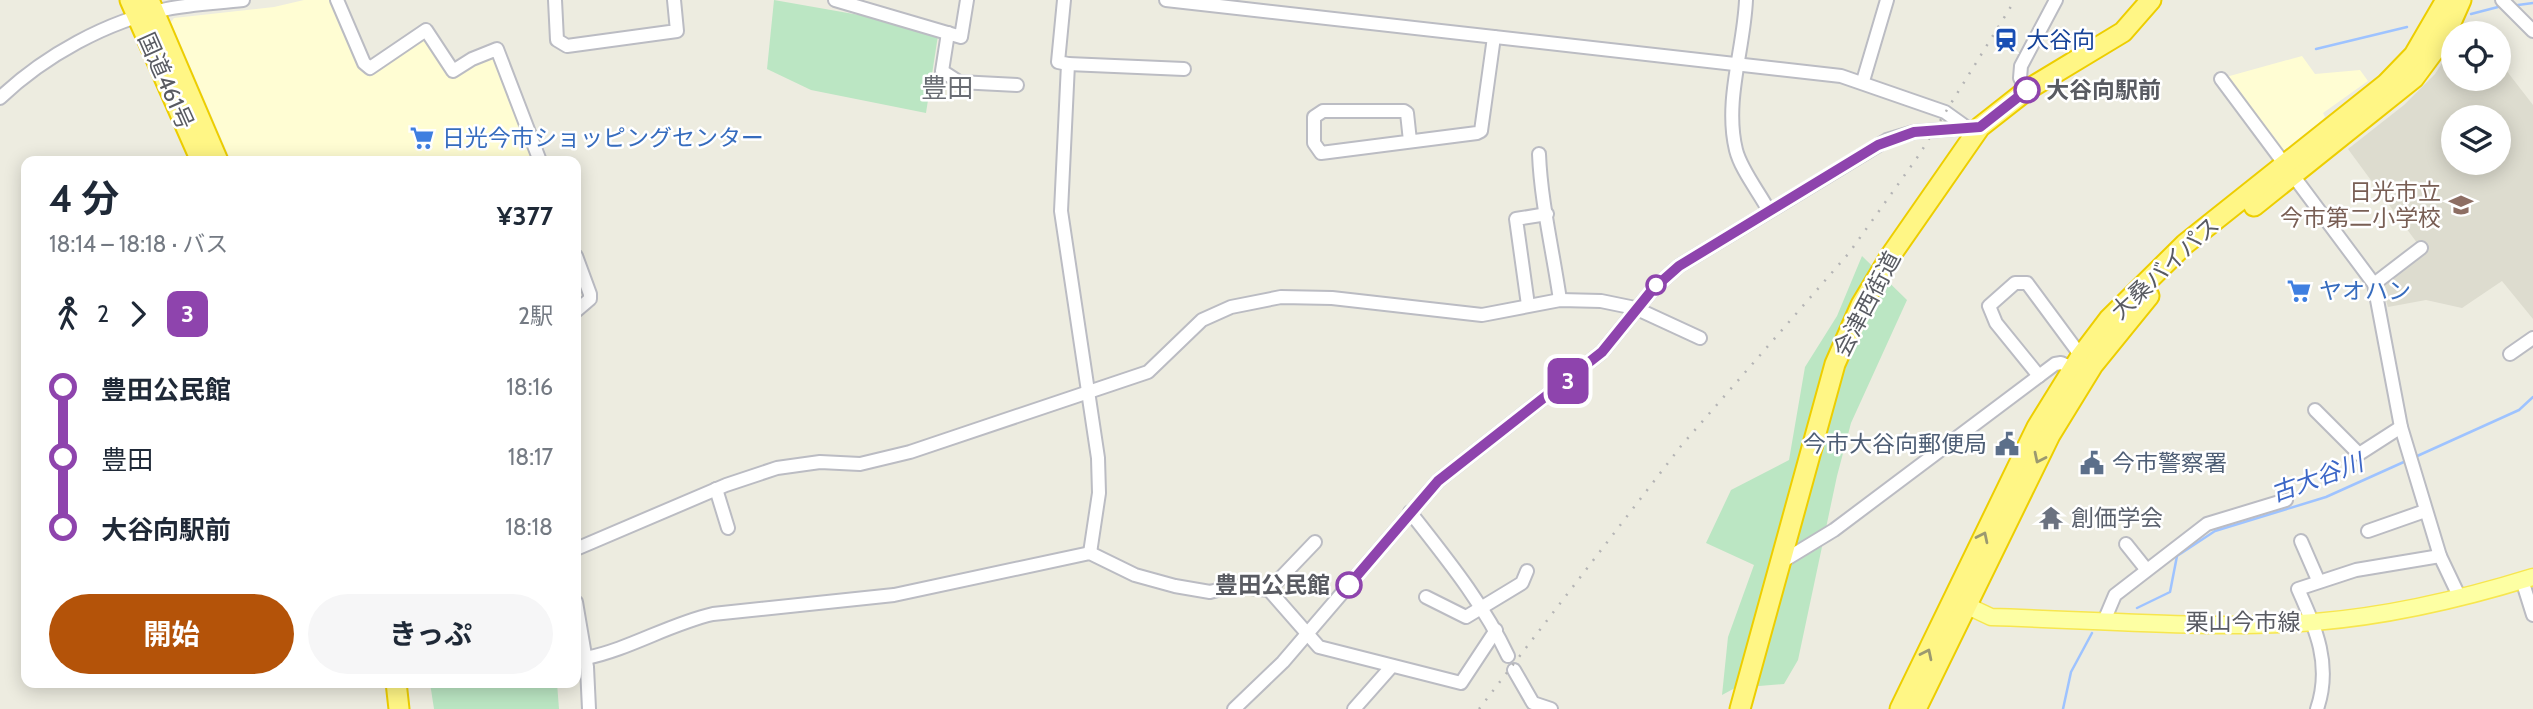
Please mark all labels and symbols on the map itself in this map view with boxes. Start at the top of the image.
station icon: 大谷向 [1992,26,2020,54]
place label: 大谷向 [2026,26,2095,54]
street label: 国道461号 [132,28,200,134]
district label: 豊田 [921,72,973,104]
place label: 大谷向駅前 [2046,76,2161,104]
marker: 大谷向駅前 [2014,77,2040,103]
supermarket icon: 日光今市ショッピングセンター [408,124,436,152]
place label: 日光今市ショッピングセンター [442,124,764,152]
place label: 日光市立 今市第二小学校 [2280,178,2441,232]
school or university icon: 日光市立 今市第二小学校 [2447,191,2475,219]
street label: 大桑バイパス [2105,211,2225,325]
street label: 会津西街道 [1828,247,1906,361]
unlabelled marker [1646,275,1666,295]
supermarket icon: ヤオハン [2285,277,2313,305]
place label: ヤオハン [2319,277,2411,305]
line badge: 3 [1545,358,1591,404]
place label: 今市大谷向郵便局 [1803,430,1987,458]
public building icon: 今市大谷向郵便局 [1993,430,2021,458]
water label: 古大谷川 [2267,446,2370,508]
public building icon: 今市警察署 [2078,449,2106,477]
place label: 今市警察署 [2112,449,2227,477]
one-way arrow [2033,451,2047,463]
temple icon: 創価学会 [2037,504,2065,532]
place label: 創価学会 [2071,504,2163,532]
one-way arrow [1975,532,1989,544]
place label: 豊田公民館 [1215,571,1330,599]
marker: 豊田公民館 [1336,572,1362,598]
street label: 栗山今市線 [2186,608,2301,636]
one-way arrow [1918,649,1932,661]

